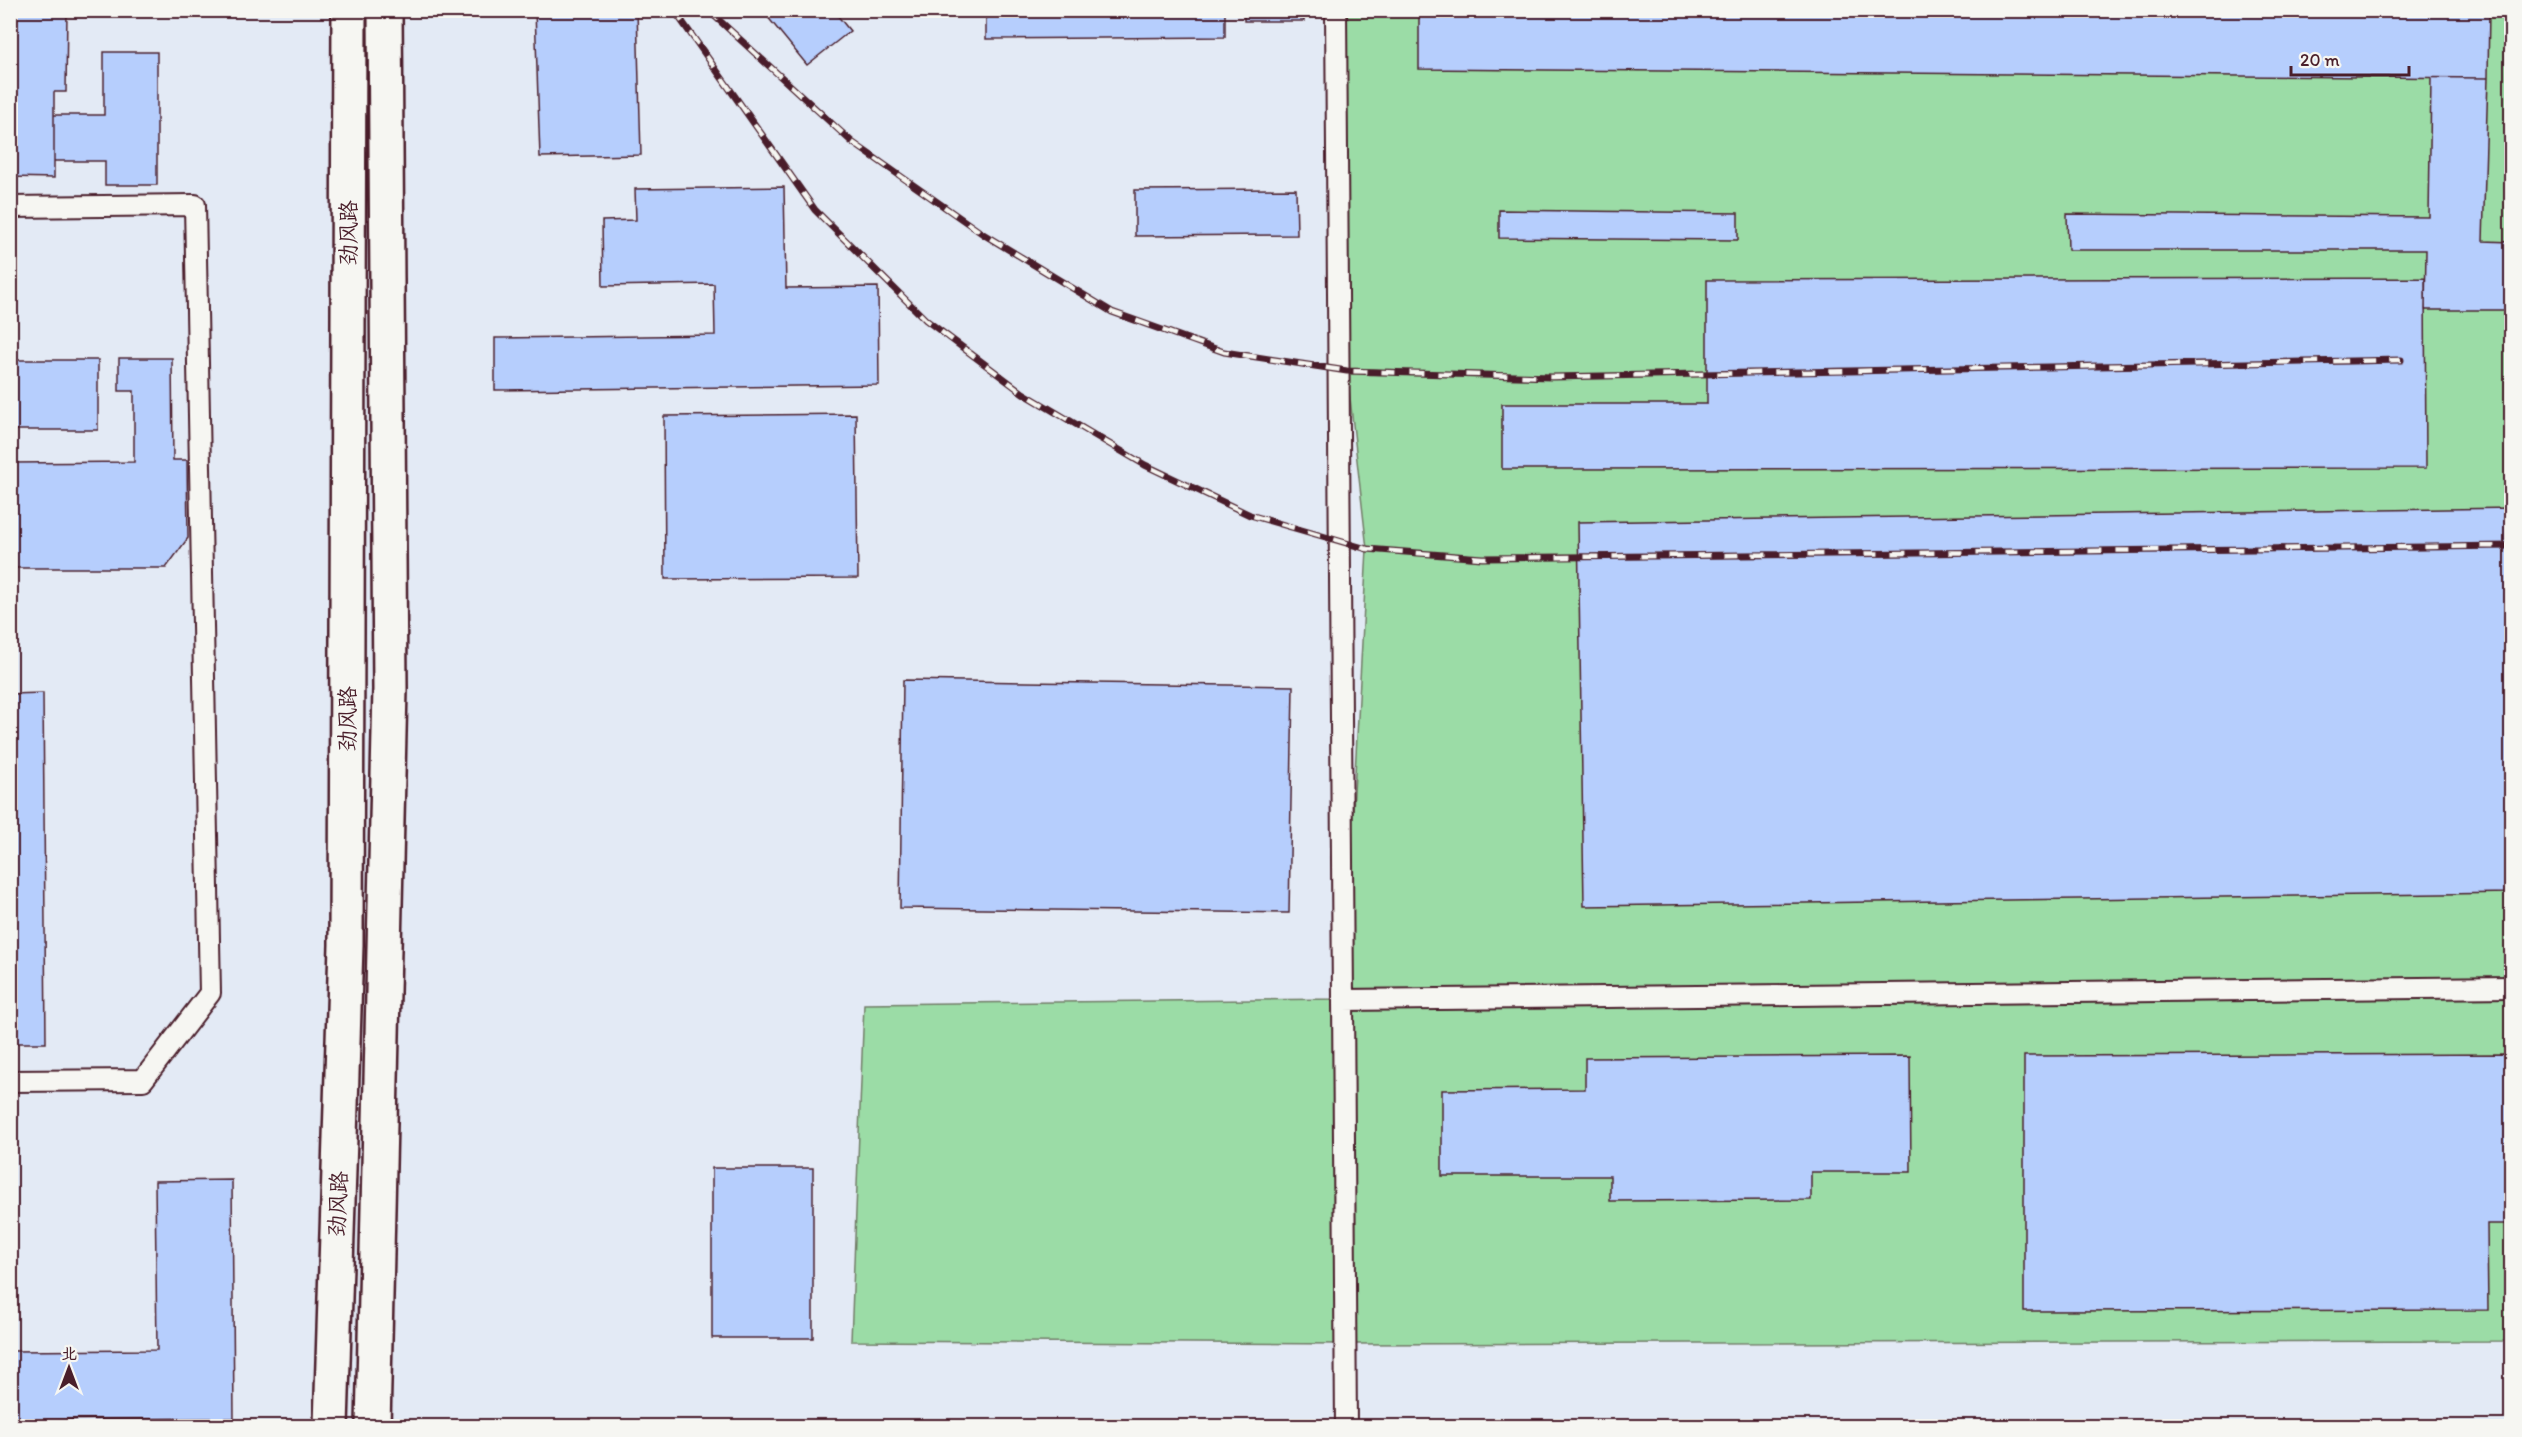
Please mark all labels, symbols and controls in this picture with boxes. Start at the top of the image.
scale bar [2291,39,2410,77]
text: 20 m [2300,49,2340,71]
street label: 劲风路 [335,200,362,266]
street label: 劲风路 [334,686,361,752]
street label: 劲风路 [323,1171,353,1237]
north arrow [39,1338,99,1398]
text: 北 [61,1344,77,1363]

